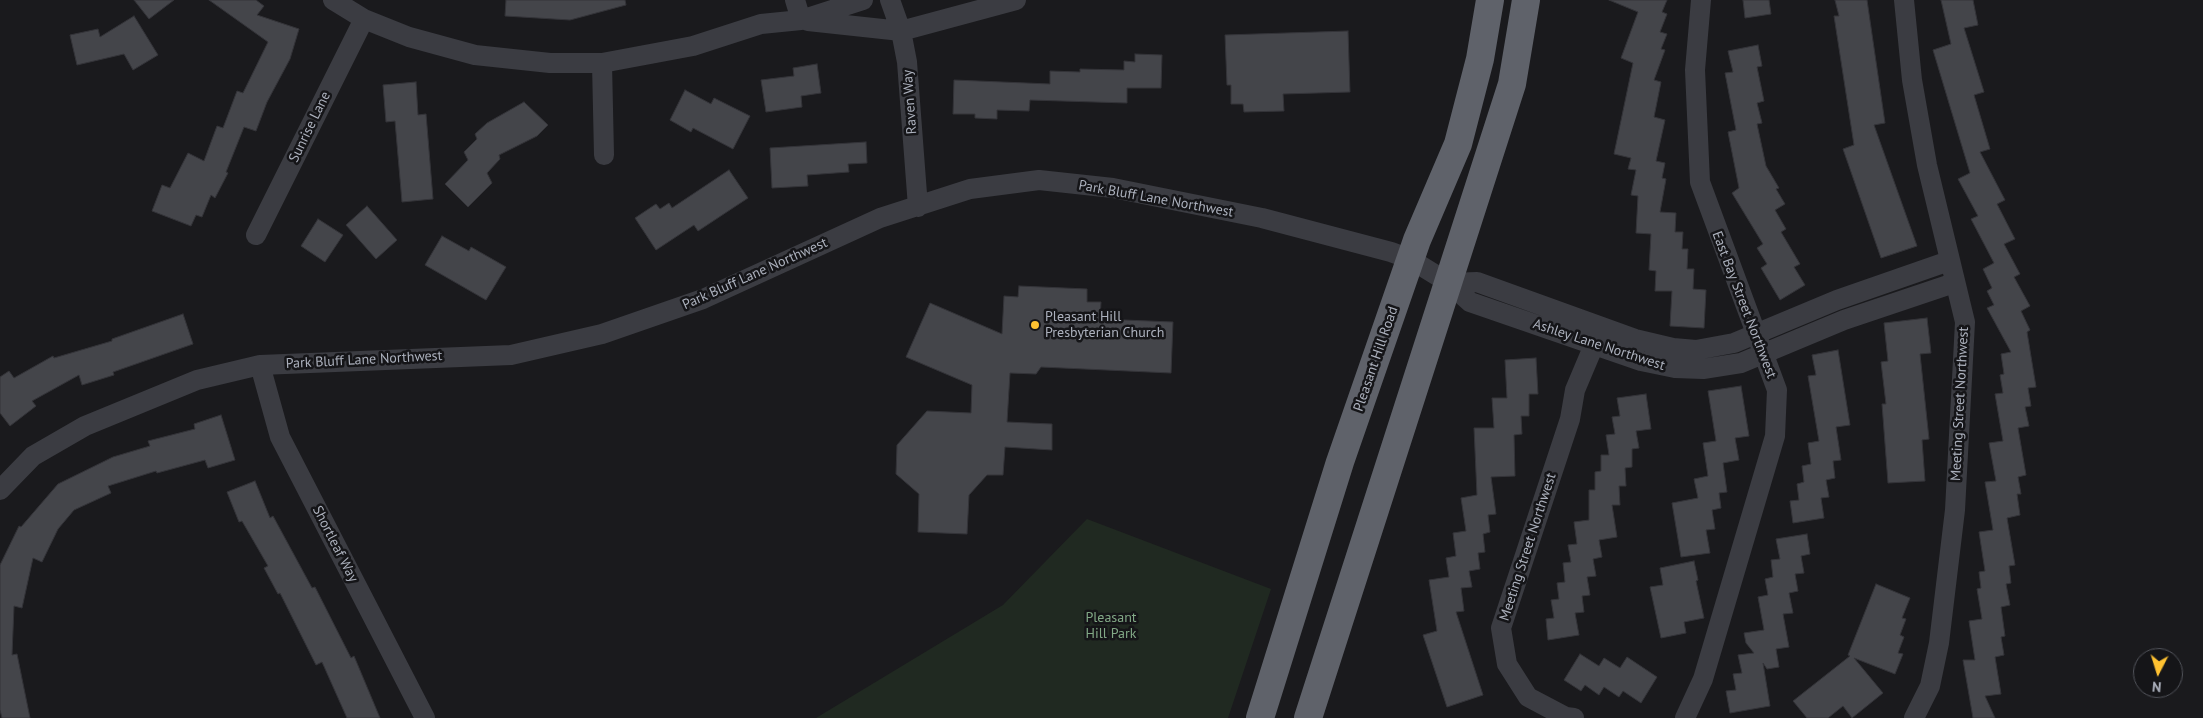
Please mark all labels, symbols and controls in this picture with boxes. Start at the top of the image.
street label: Raven Way [899,69,921,135]
street label: Sunrise Lane [286,89,334,165]
street label: Park Bluff Lane Northwest [1077,177,1235,221]
street label: East Bay Street Northwest [1708,229,1780,381]
street label: Park Bluff Lane Northwest [680,234,830,314]
street label: Pleasant Hill Road [1350,304,1402,414]
place label: Pleasant Hill Presbyterian Church [1045,309,1165,342]
street label: Ashley Lane Northwest [1531,316,1667,374]
marker: Pleasant Hill Presbyterian Church [1029,319,1041,331]
street label: Meeting Street Northwest [1948,326,1972,482]
street label: Park Bluff Lane Northwest [285,348,443,372]
street label: Meeting Street Northwest [1496,471,1560,623]
street label: Shortleaf Way [309,503,361,585]
park label: Pleasant Hill Park [1085,610,1137,642]
north arrow [2133,648,2183,698]
text: N [2151,678,2162,696]

